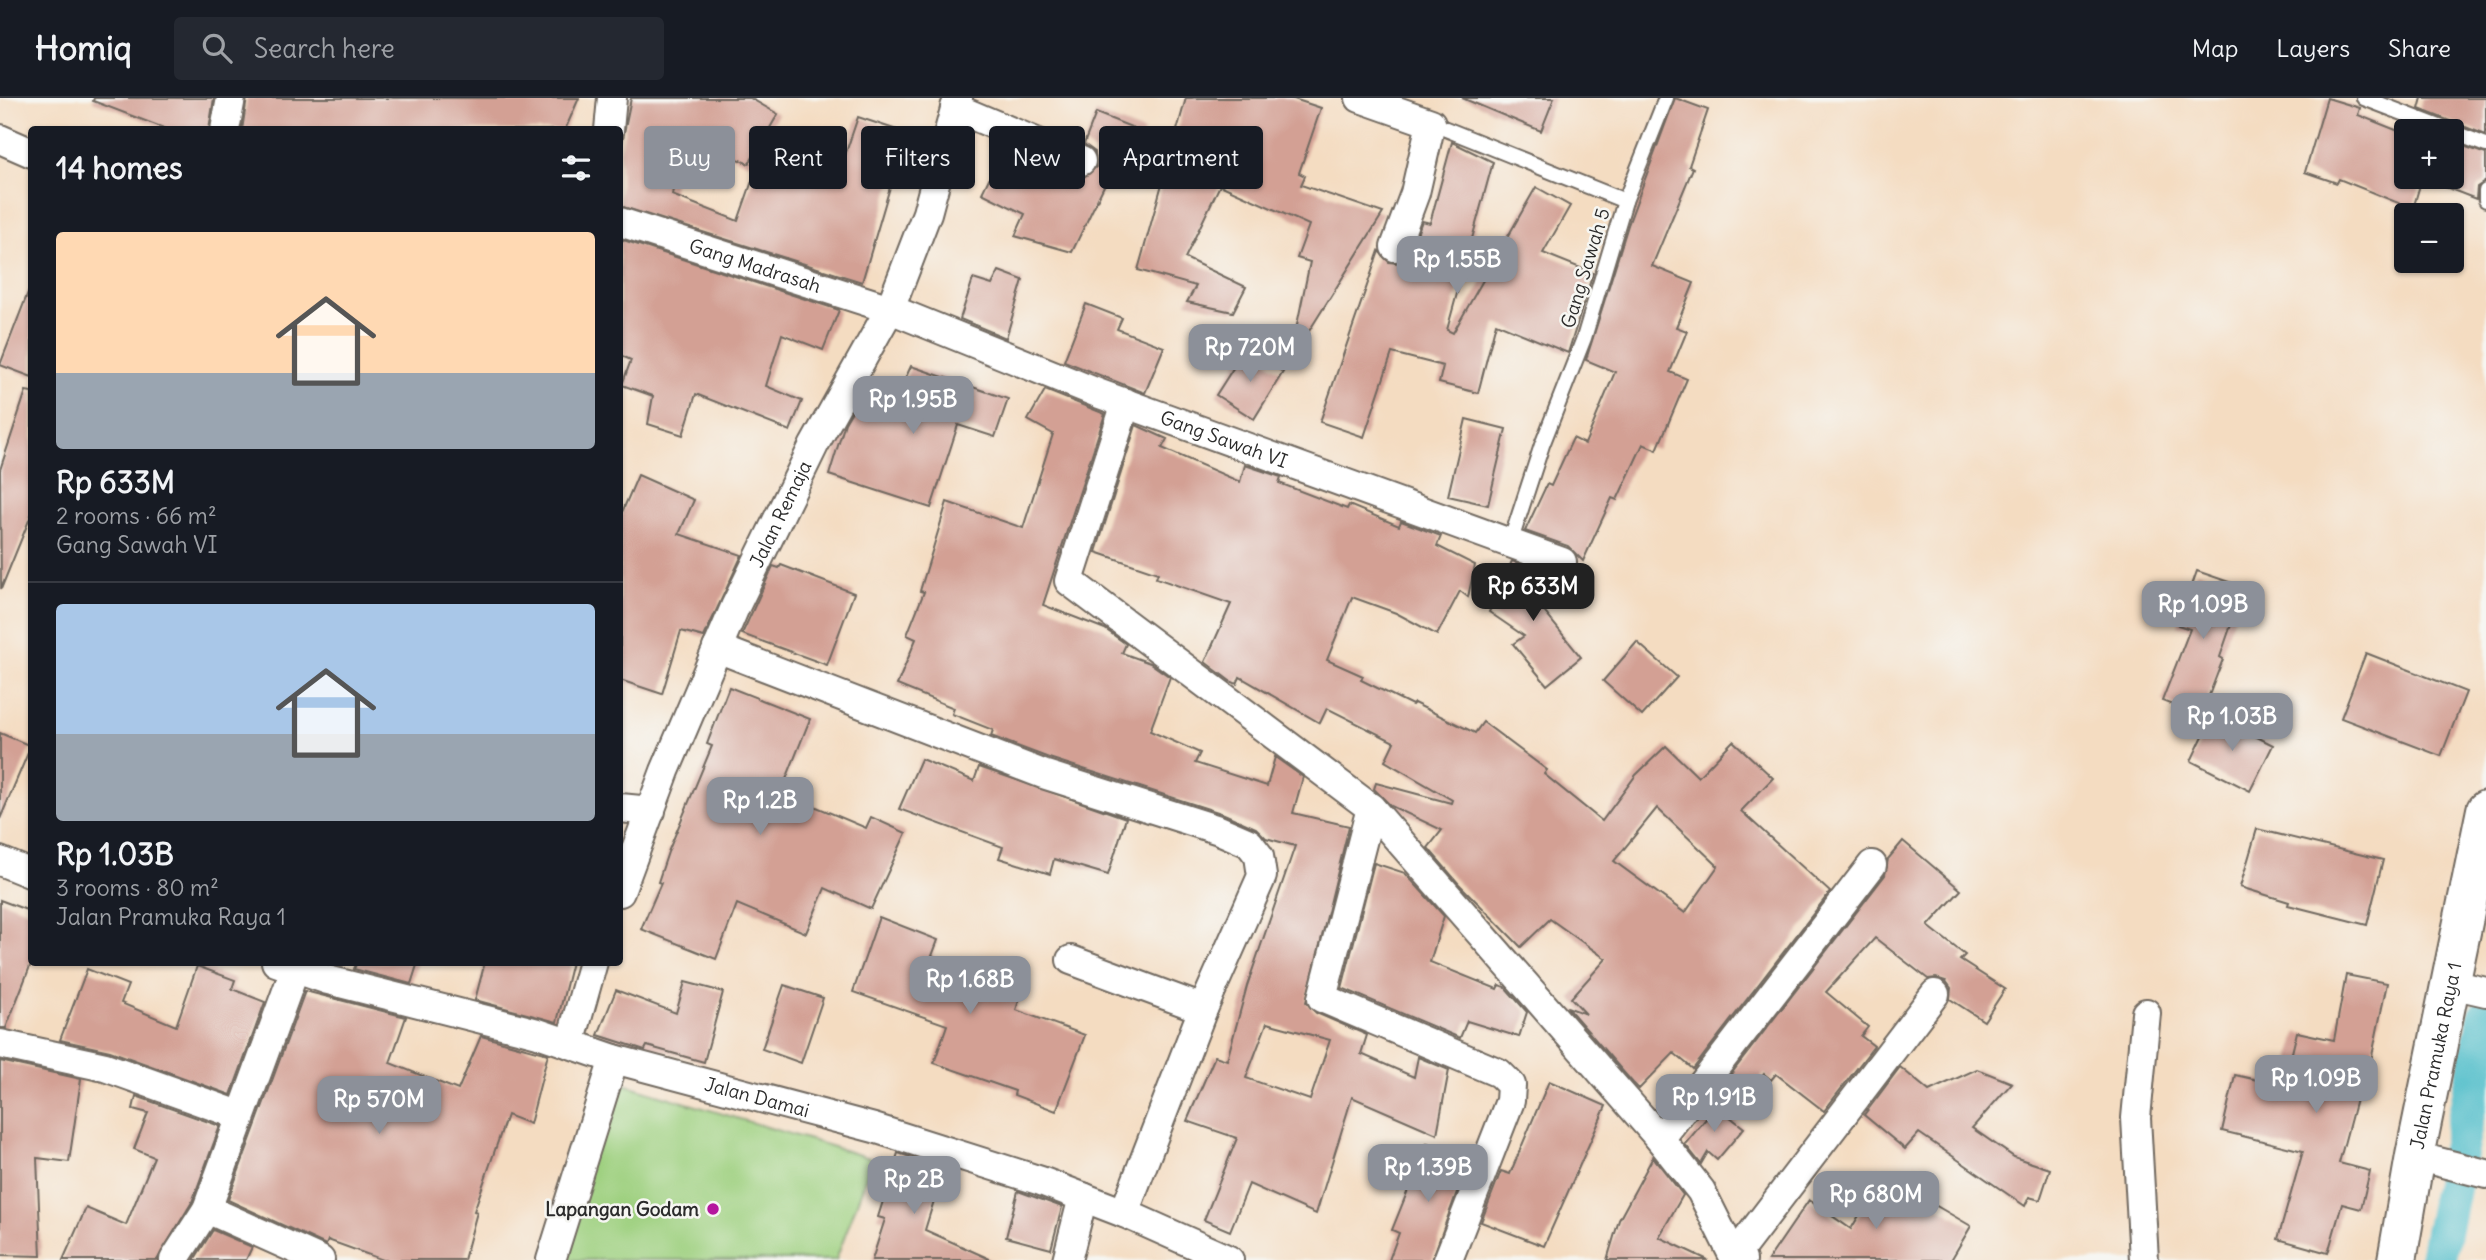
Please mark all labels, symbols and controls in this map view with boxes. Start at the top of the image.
search box [174,17,664,80]
text: Homiq [35,27,132,69]
icon: search [198,29,236,67]
text: Search here [254,32,395,65]
text: Map [2192,33,2238,63]
text: Layers [2276,33,2350,63]
text: Share [2388,33,2451,63]
map controls [2394,119,2464,273]
button: + [2394,119,2464,189]
chip: Buy [644,126,735,189]
chip: Rent [749,126,847,189]
chip: Filters [861,126,975,189]
chip: New [989,126,1085,189]
chip: Apartment [1099,126,1263,189]
text: 14 homes [56,149,183,187]
icon: filters [557,149,595,187]
button: − [2394,203,2464,273]
street label: Gang Sawah 5 [1555,205,1615,331]
street label: Gang Madrasah [686,233,824,298]
pin: Rp 1.55B [1385,236,1529,296]
text: Rp 1.55B [1413,244,1501,273]
icon: home [263,278,389,404]
pin: Rp 720M [1185,324,1315,384]
text: Rp 720M [1205,332,1295,361]
pin: Rp 1.95B [841,376,985,436]
text: Rp 1.95B [869,384,957,413]
street label: Gang Sawah VI [1157,405,1291,473]
street label: Jalan Remaja [744,456,817,571]
text: Rp 633M [56,463,175,501]
text: 2 rooms · 66 m² [56,501,217,530]
text: Gang Sawah VI [56,530,218,559]
pin: Rp 633M [1468,564,1598,623]
text: Rp 633M [1487,571,1579,600]
pin: Rp 1.09B [2131,582,2275,641]
text: Rp 1.09B [2158,589,2248,618]
icon: home [263,650,389,776]
pin: Rp 1.03B [2160,694,2304,753]
text: Rp 1.03B [2187,701,2277,730]
pin: Rp 1.2B [695,778,825,837]
text: Rp 1.2B [723,785,797,814]
text: Rp 1.03B [56,835,174,873]
text: 3 rooms · 80 m² [56,873,219,902]
text: Jalan Pramuka Raya 1 [56,902,286,931]
pin: Rp 1.68B [898,956,1042,1016]
street label: Jalan Pramuka Raya 1 [2405,960,2466,1151]
text: Rp 1.68B [926,964,1014,993]
pin: Rp 1.09B [2244,1056,2388,1115]
text: Rp 1.09B [2271,1063,2361,1092]
street label: Jalan Damai [702,1072,812,1122]
pin: Rp 1.91B [1642,1074,1786,1134]
pin: Rp 570M [314,1076,444,1136]
text: Rp 1.91B [1672,1082,1756,1111]
text: Rp 570M [333,1084,425,1113]
pin: Rp 1.39B [1356,1144,1500,1204]
text: Rp 1.39B [1384,1152,1472,1181]
pin: Rp 2B [865,1156,963,1216]
text: Rp 2B [884,1164,944,1193]
pin: Rp 680M [1811,1172,1941,1231]
text: Rp 680M [1829,1179,1923,1208]
place label: Lapangan Godam [545,1197,699,1221]
marker: Lapangan Godam [705,1201,721,1217]

